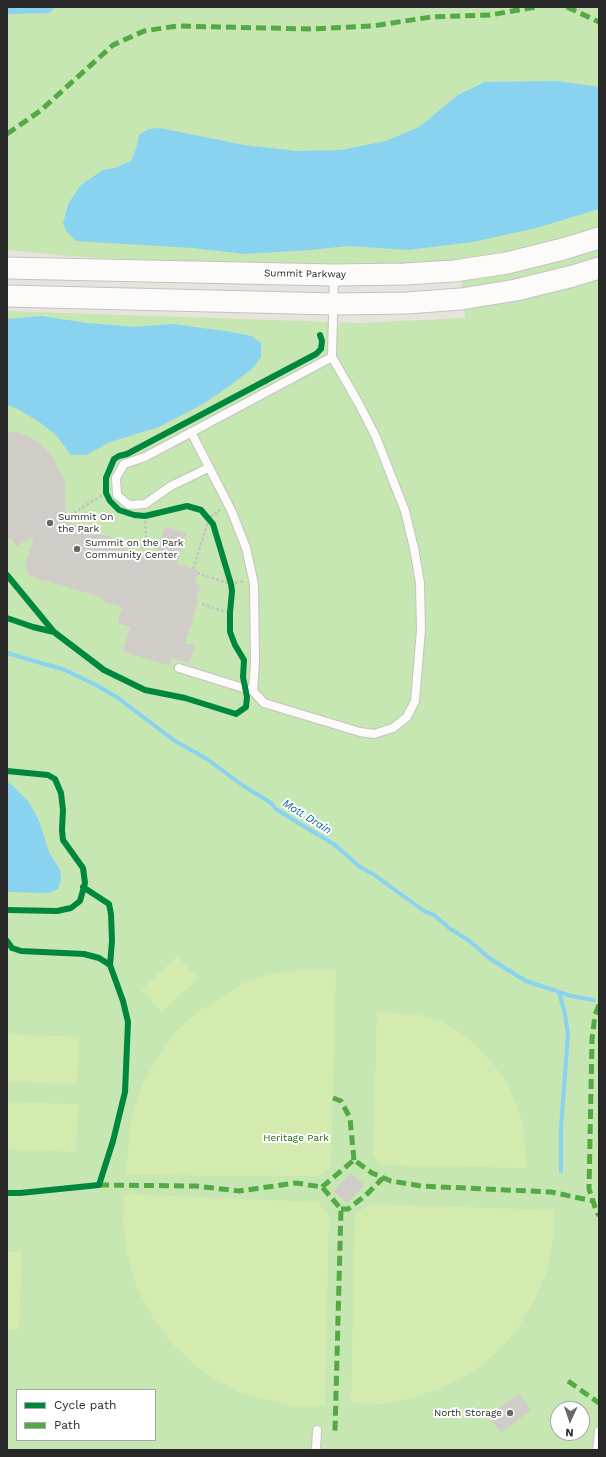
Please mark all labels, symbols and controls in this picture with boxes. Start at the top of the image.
street label: Summit Parkway [264,267,346,281]
place label: Summit On the Park [58,511,113,534]
marker: Summit On the Park [45,518,55,528]
place label: Summit on the Park Community Center [85,537,184,560]
marker: Summit on the Park Community Center [72,544,82,554]
water label: Mott Drain [280,797,334,837]
park label: Heritage Park [263,1132,329,1144]
legend [16,1389,156,1441]
text: Cycle path [54,1398,116,1412]
north arrow [550,1401,590,1441]
place label: North Storage [434,1407,502,1419]
marker: North Storage [505,1408,515,1418]
text: Path [54,1418,80,1432]
text: N [565,1426,574,1439]

